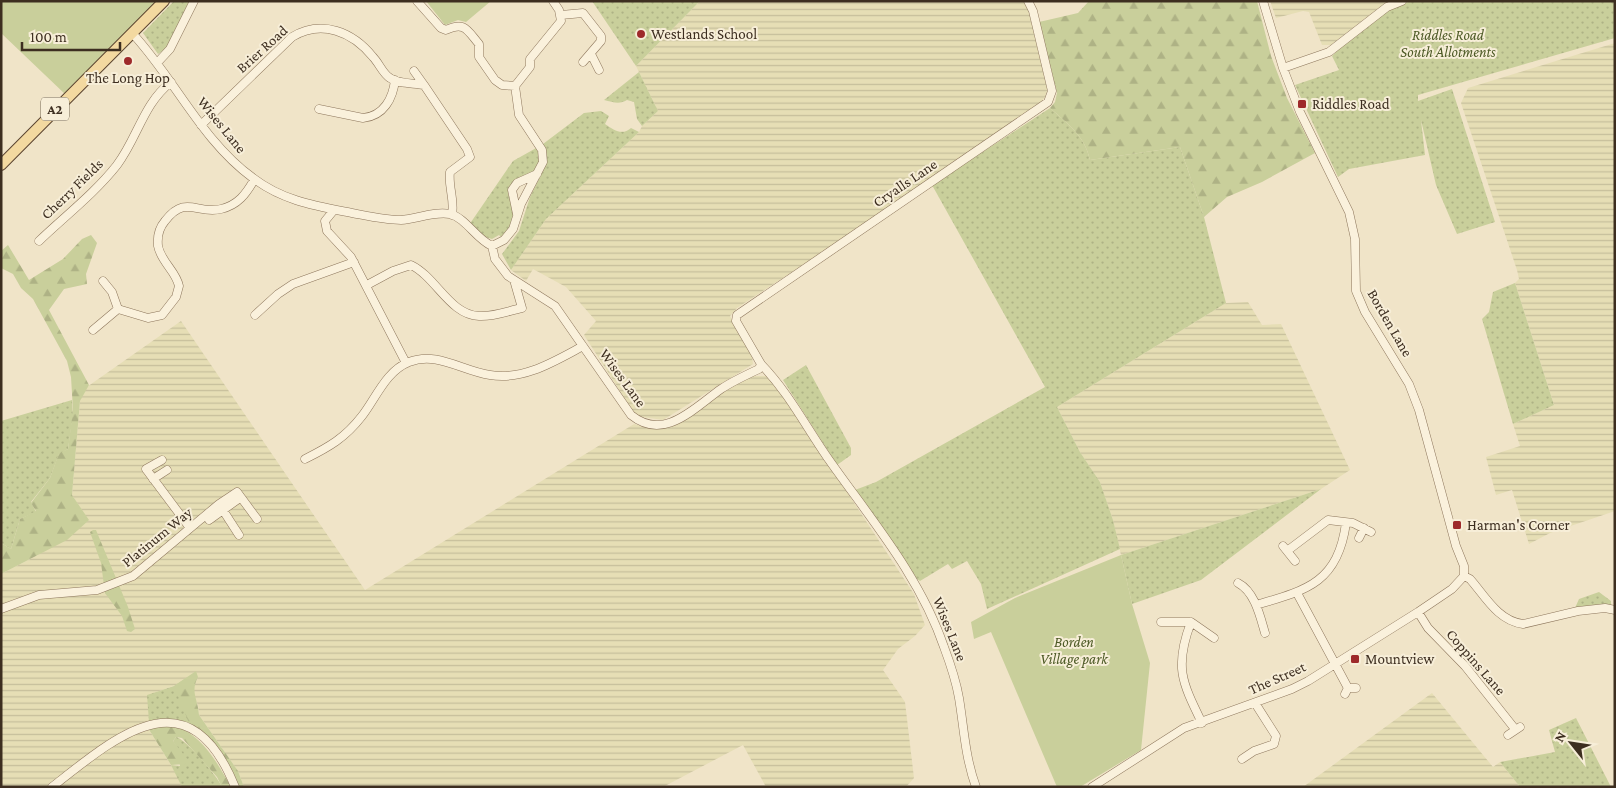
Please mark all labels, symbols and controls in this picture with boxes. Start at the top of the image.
scale bar [22,20,120,52]
street label: Brier Road [233,22,291,76]
place label: Westlands School [651,26,757,42]
park label: Riddles Road South Allotments [1400,27,1496,60]
marker: Westlands School [635,28,647,40]
text: 100 m [30,29,67,45]
marker: The Long Hop [122,55,134,67]
place label: The Long Hop [86,70,170,87]
street label: Wises Lane [194,94,250,157]
place label: Riddles Road [1312,96,1390,112]
road number: A2 [41,98,69,120]
marker: Riddles Road [1296,98,1308,110]
street label: Cherry Fields [38,156,107,223]
street label: Cryalls Lane [870,156,941,211]
street label: Borden Lane [1364,286,1416,360]
street label: Wises Lane [597,346,650,410]
street label: Platinum Way [119,504,196,571]
place label: Harman's Corner [1467,517,1571,533]
marker: Harman's Corner [1451,519,1463,531]
street label: Wises Lane [930,595,970,664]
street label: Coppins Lane [1442,626,1509,699]
park label: Borden Village park [1040,634,1109,668]
place label: Mountview [1365,651,1435,667]
marker: Mountview [1349,653,1361,665]
street label: The Street [1246,658,1309,698]
north arrow [1546,718,1596,768]
text: N [1550,728,1569,745]

